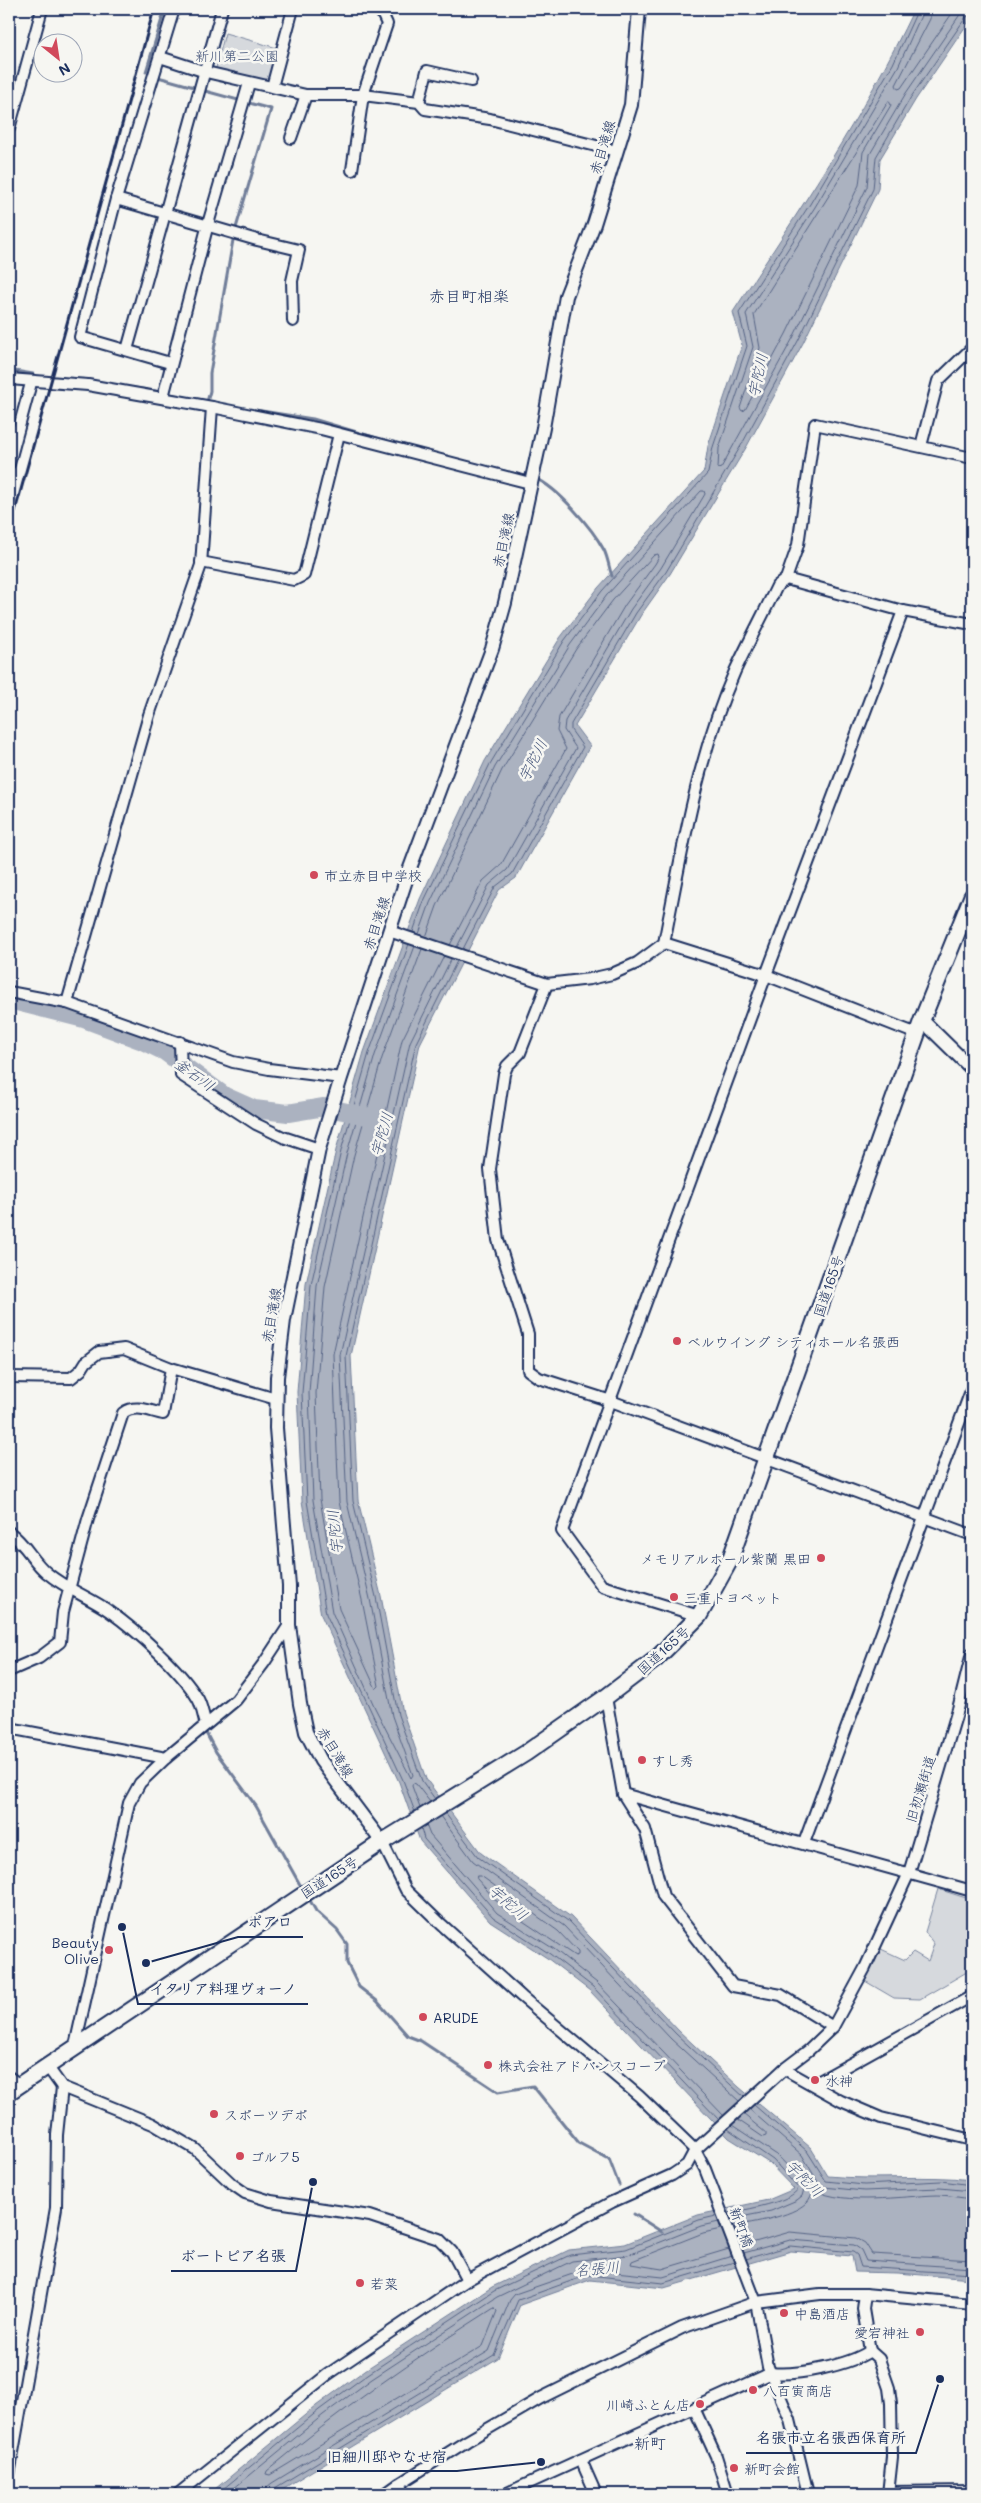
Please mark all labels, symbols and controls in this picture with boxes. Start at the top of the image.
north arrow [32,32,82,82]
park label: 新川第二公園 [195,46,279,65]
text: N [55,59,74,81]
street label: 赤目滝線 [585,117,619,177]
district label: 赤目町相楽 [429,285,509,306]
water label: 宇陀川 [743,351,771,399]
street label: 赤目滝線 [488,511,518,569]
water label: 宇陀川 [513,735,551,785]
place label: 市立赤目中学校 [324,866,422,885]
marker: 市立赤目中学校 [308,869,320,881]
street label: 赤目滝線 [358,893,394,953]
water label: 釜石川 [171,1053,219,1095]
water label: 宇陀川 [365,1110,397,1158]
street label: 国道165号 [808,1252,848,1320]
street label: 赤目滝線 [257,1286,285,1344]
place label: ベルウイング シティホール名張西 [687,1332,900,1351]
marker: ベルウイング シティホール名張西 [671,1335,683,1347]
water label: 宇陀川 [322,1509,346,1555]
place label: メモリアルホール紫蘭 黒田 [640,1549,811,1568]
marker: メモリアルホール紫蘭 黒田 [815,1552,827,1564]
place label: 三重トヨペット [684,1588,782,1607]
marker: 三重トヨペット [668,1591,680,1603]
street label: 国道165号 [633,1621,693,1679]
street label: 赤目滝線 [313,1723,359,1781]
place label: すし秀 [652,1751,694,1770]
street label: 旧初瀬街道 [901,1753,939,1825]
marker: すし秀 [636,1754,648,1766]
street label: 国道165号 [297,1851,361,1903]
water label: 宇陀川 [485,1880,533,1924]
callout: ポアロ [238,1907,303,1937]
text: ポアロ [247,1911,293,1931]
place label: Beauty Olive [52,1933,99,1968]
marker: Beauty Olive [103,1944,115,1956]
callout: イタリア料理ヴォーノ [138,1974,308,2004]
text: イタリア料理ヴォーノ [149,1978,297,1998]
place label: ARUDE [433,2008,479,2027]
marker: ARUDE [417,2011,429,2023]
place label: 株式会社アドバンスコープ [498,2056,665,2075]
marker: 株式会社アドバンスコープ [482,2059,494,2071]
place label: 水神 [825,2071,853,2090]
marker: 水神 [809,2074,821,2086]
place label: スポーツデポ [224,2105,308,2124]
marker: スポーツデポ [208,2108,220,2120]
place label: ゴルフ5 [250,2147,300,2166]
marker: ゴルフ5 [234,2150,246,2162]
water label: 宇陀川 [782,2155,828,2201]
street label: 新町橋 [726,2204,758,2250]
callout: ボートピア名張 [171,2241,296,2271]
text: ボートピア名張 [180,2245,286,2265]
water label: 名張川 [574,2256,620,2280]
place label: 若菜 [370,2274,398,2293]
marker: 若菜 [354,2277,366,2289]
place label: 中島酒店 [794,2304,850,2323]
marker: 中島酒店 [778,2307,790,2319]
place label: 愛宕神社 [854,2323,910,2342]
marker: 愛宕神社 [914,2326,926,2338]
place label: 八百寅商店 [763,2381,833,2400]
marker: 八百寅商店 [747,2384,759,2396]
place label: 川崎ふとん店 [606,2395,690,2414]
marker: 川崎ふとん店 [694,2398,706,2410]
callout: 名張市立名張西保育所 [746,2423,916,2453]
text: 名張市立名張西保育所 [756,2427,906,2447]
district label: 新町 [634,2432,666,2453]
callout: 旧細川邸やなせ宿 [317,2441,457,2471]
text: 旧細川邸やなせ宿 [327,2446,447,2466]
place label: 新町会館 [744,2459,800,2478]
marker: 新町会館 [728,2462,740,2474]

